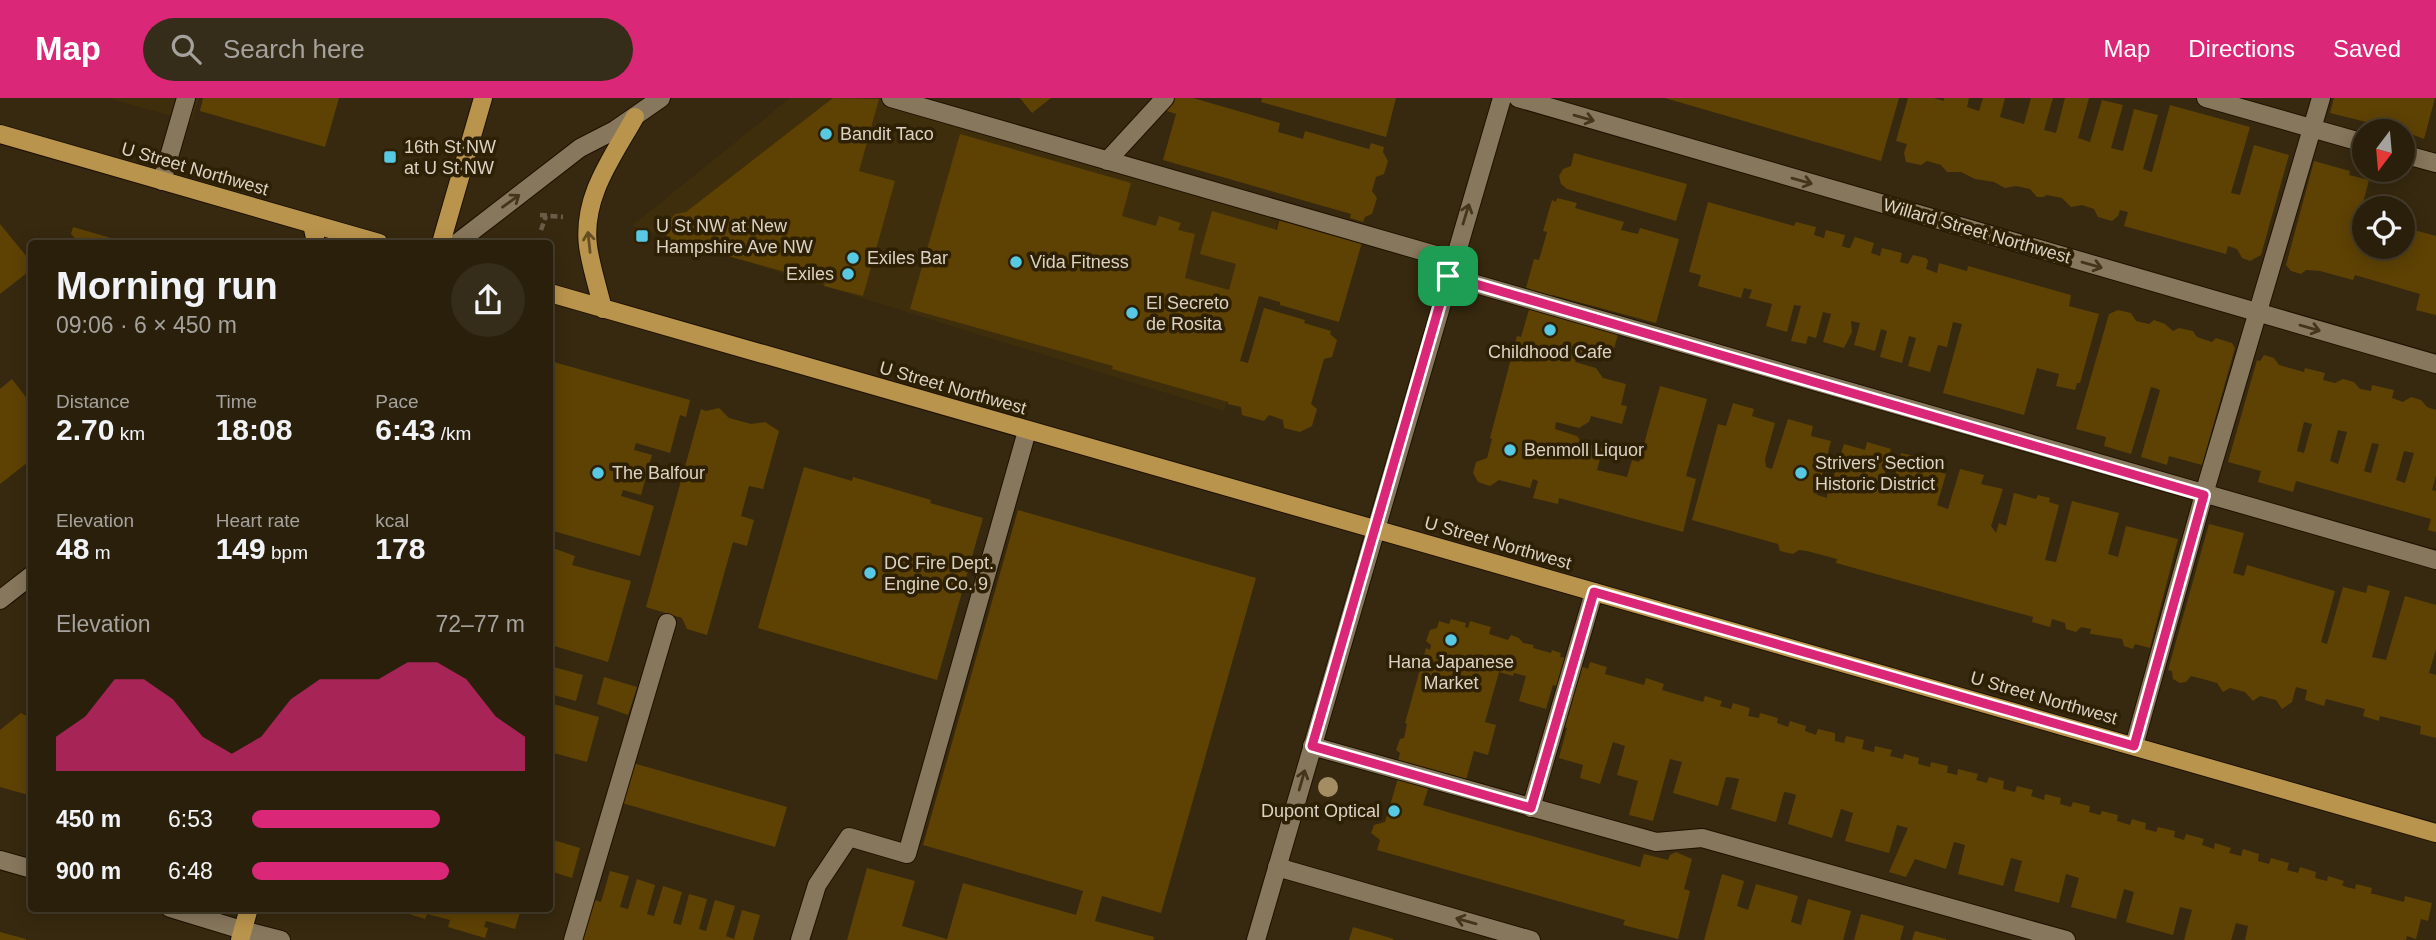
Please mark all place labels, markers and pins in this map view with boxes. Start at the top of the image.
place label: Bandit Taco [840,124,934,144]
marker: Bandit Taco [818,126,834,142]
place label: 16th St NW at U St NW [404,137,496,178]
marker: 16th St NW at U St NW [382,149,398,165]
place label: U St NW at New Hampshire Ave NW [656,216,813,257]
marker: U St NW at New Hampshire Ave NW [634,228,650,244]
pin [1418,246,1478,306]
place label: Exiles Bar [867,248,948,268]
marker: Exiles Bar [845,250,861,266]
place label: Vida Fitness [1030,252,1129,272]
marker: Vida Fitness [1008,254,1024,270]
place label: Exiles [786,264,834,284]
marker: Exiles [840,266,856,282]
place label: El Secreto de Rosita [1146,293,1229,334]
marker: El Secreto de Rosita [1124,305,1140,321]
marker: Childhood Cafe [1542,322,1558,338]
place label: Childhood Cafe [1488,342,1612,362]
place label: Benmoll Liquor [1524,440,1644,460]
marker: Benmoll Liquor [1502,442,1518,458]
place label: Strivers' Section Historic District [1815,453,1944,494]
place label: The Balfour [612,463,705,483]
marker: The Balfour [590,465,606,481]
marker: Strivers' Section Historic District [1793,465,1809,481]
place label: DC Fire Dept. Engine Co. 9 [884,553,994,594]
marker: DC Fire Dept. Engine Co. 9 [862,565,878,581]
marker: Hana Japanese Market [1443,632,1459,648]
place label: Hana Japanese Market [1388,652,1514,693]
place label: Dupont Optical [1261,801,1380,821]
marker: Dupont Optical [1386,803,1402,819]

